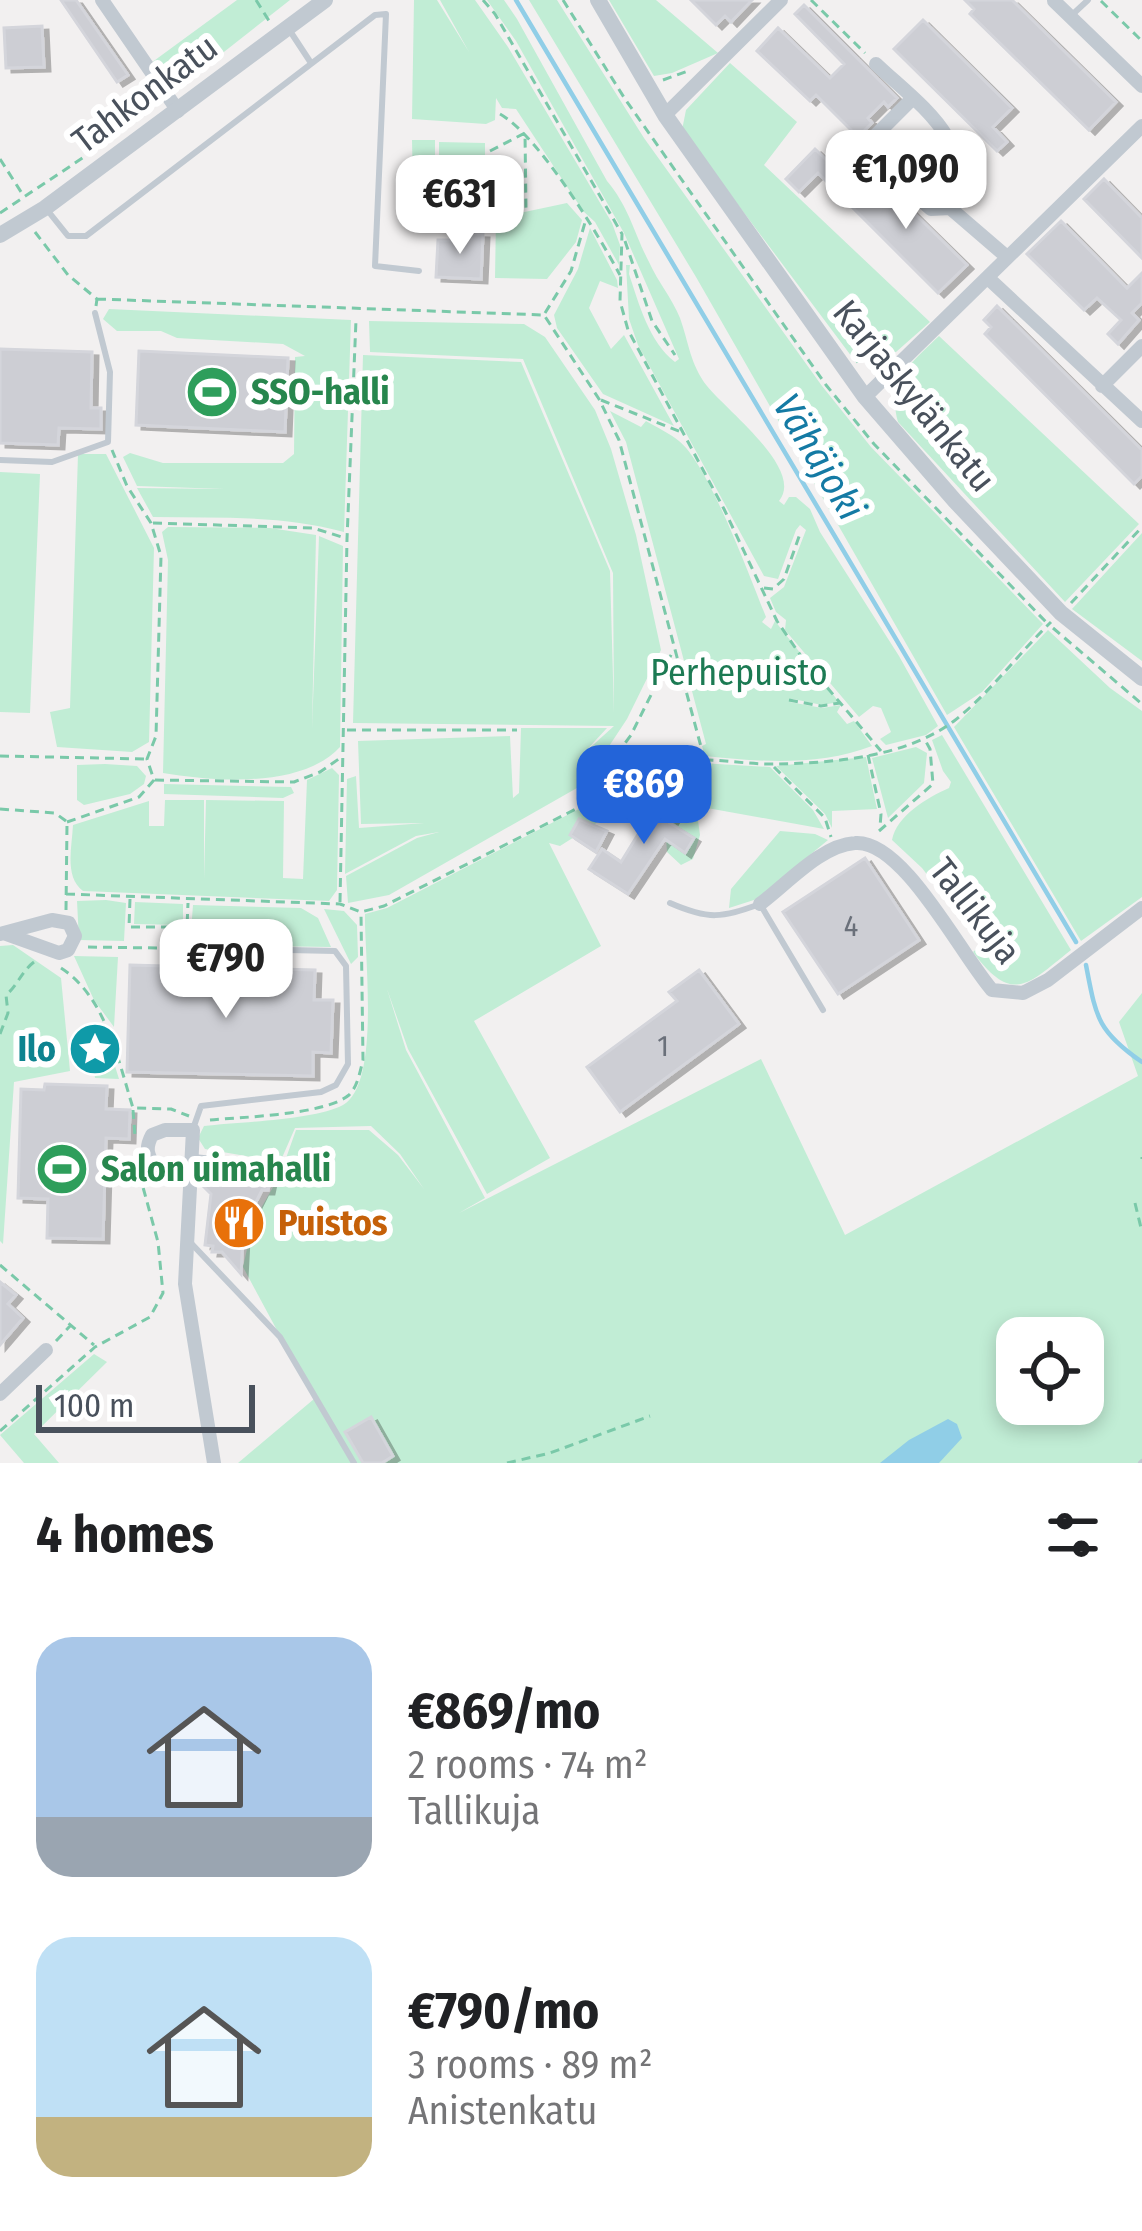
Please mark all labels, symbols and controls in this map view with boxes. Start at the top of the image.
street label: Tahkonkatu [64,25,226,163]
pin: €1,090 [808,130,1004,232]
text: €1,090 [853,146,959,192]
pin: €631 [389,155,531,257]
text: €631 [423,171,497,217]
street label: Karjaskylänkatu [823,291,1005,501]
sports icon: SSO-halli [184,364,240,420]
place label: SSO-halli [251,370,390,414]
water label: Vähäjoki [763,386,875,529]
park label: Perhepuisto [650,651,828,695]
pin: €869 [573,745,715,847]
text: €869 [604,761,684,807]
street label: Tallikuja [920,849,1030,973]
house number: 4 [844,908,858,944]
pin: €790 [155,919,297,1021]
text: €790 [187,935,265,981]
place icon: Ilo [67,1021,123,1077]
place label: Ilo [17,1027,56,1071]
house number: 1 [657,1028,669,1064]
sports icon: Salon uimahalli [34,1141,90,1197]
place label: Salon uimahalli [101,1147,331,1191]
restaurant icon: Puistos [211,1195,267,1251]
place label: Puistos [278,1201,388,1245]
map controls [996,1317,1104,1425]
button: locate [996,1317,1104,1425]
scale bar [36,1379,255,1432]
text: 100 m [54,1386,134,1426]
icon: filters [1040,1502,1106,1568]
text: 4 homes [36,1504,214,1566]
text: €869/mo [408,1680,600,1742]
icon: home [132,1685,276,1829]
text: 2 rooms · 74 m² [408,1742,648,1788]
text: Tallikuja [408,1788,540,1834]
text: €790/mo [408,1980,599,2042]
icon: home [132,1985,276,2129]
text: 3 rooms · 89 m² [408,2042,653,2088]
text: Anistenkatu [408,2088,597,2134]

